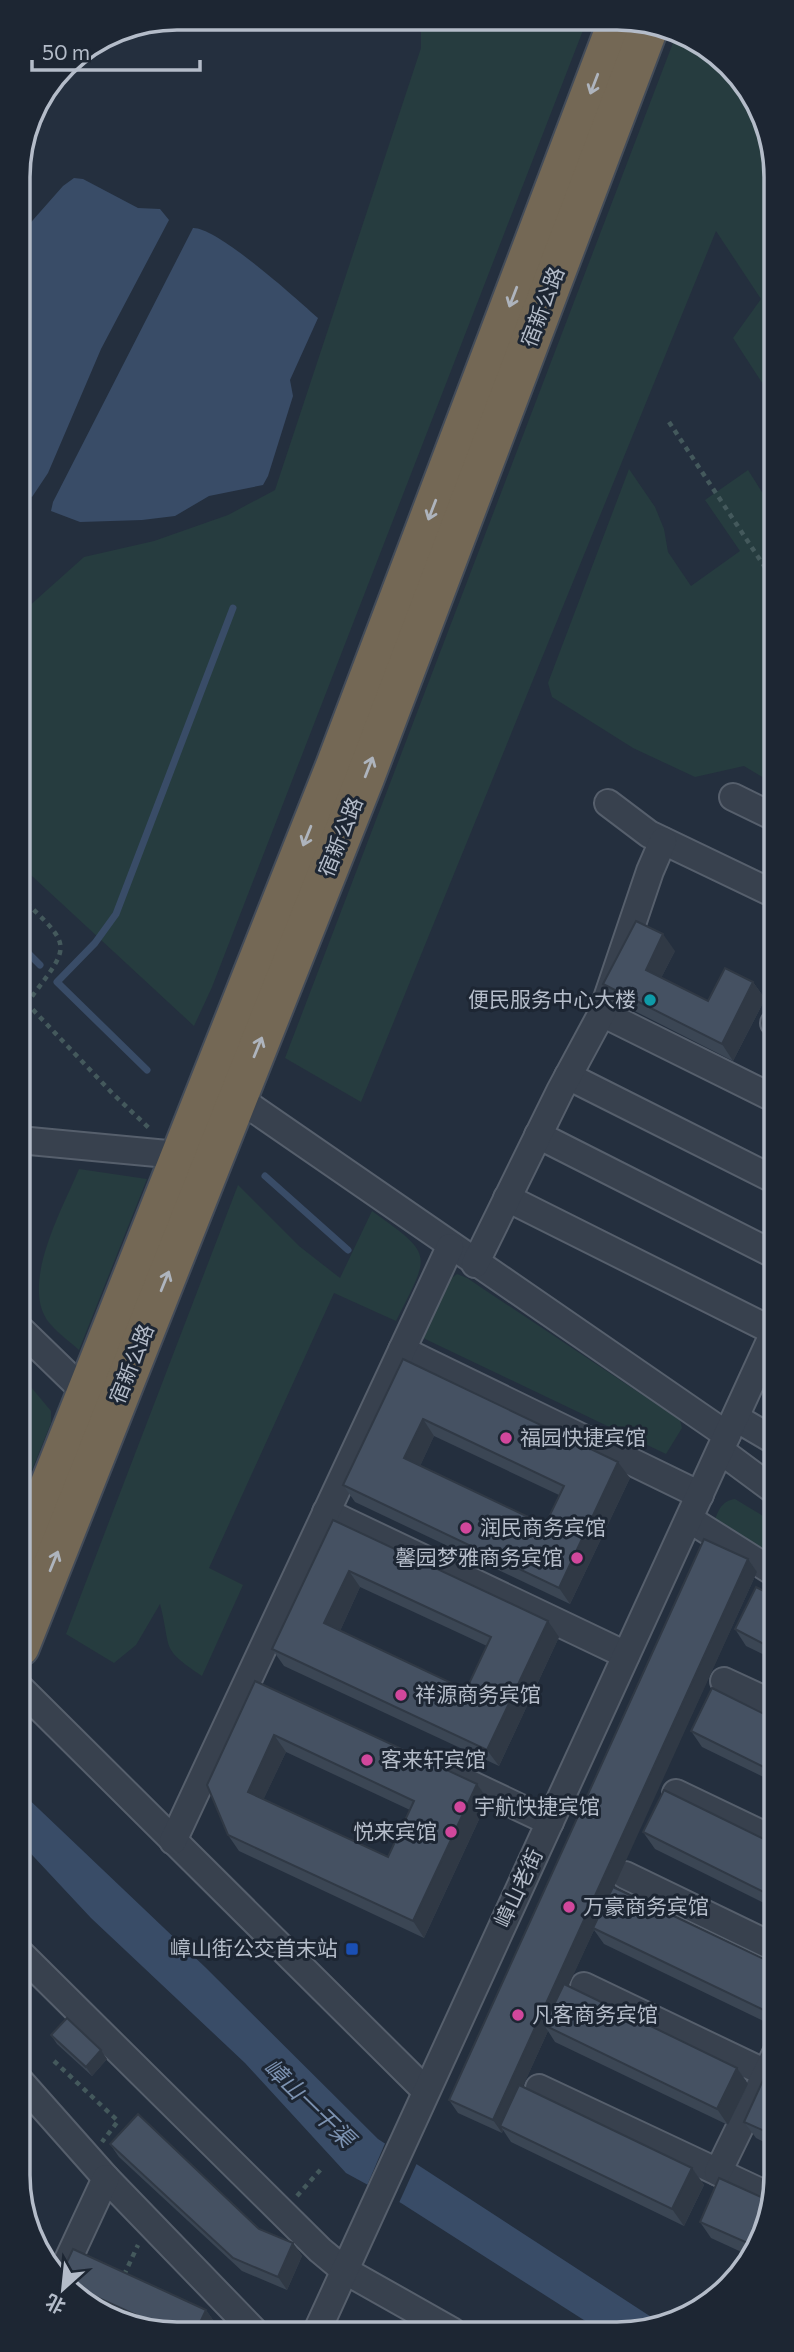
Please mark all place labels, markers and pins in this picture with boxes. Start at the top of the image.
place label: 便民服务中心大楼 [468,986,636,1011]
marker: 便民服务中心大楼 [642,992,658,1008]
place label: 福园快捷宾馆 [520,1424,646,1449]
marker: 福园快捷宾馆 [498,1430,514,1446]
place label: 润民商务宾馆 [480,1514,606,1539]
marker: 润民商务宾馆 [458,1520,474,1536]
place label: 馨园梦雅商务宾馆 [395,1544,563,1569]
marker: 馨园梦雅商务宾馆 [569,1550,585,1566]
place label: 祥源商务宾馆 [415,1681,541,1706]
marker: 祥源商务宾馆 [393,1687,409,1703]
place label: 客来轩宾馆 [381,1746,486,1771]
marker: 客来轩宾馆 [359,1752,375,1768]
place label: 宇航快捷宾馆 [474,1793,600,1818]
marker: 宇航快捷宾馆 [452,1799,468,1815]
place label: 悦来宾馆 [353,1818,437,1843]
marker: 悦来宾馆 [443,1824,459,1840]
place label: 万豪商务宾馆 [583,1893,709,1918]
marker: 万豪商务宾馆 [561,1899,577,1915]
place label: 嶂山街公交首末站 [170,1935,338,1960]
marker: 嶂山街公交首末站 [344,1941,360,1957]
place label: 凡客商务宾馆 [532,2001,658,2026]
marker: 凡客商务宾馆 [510,2007,526,2023]

